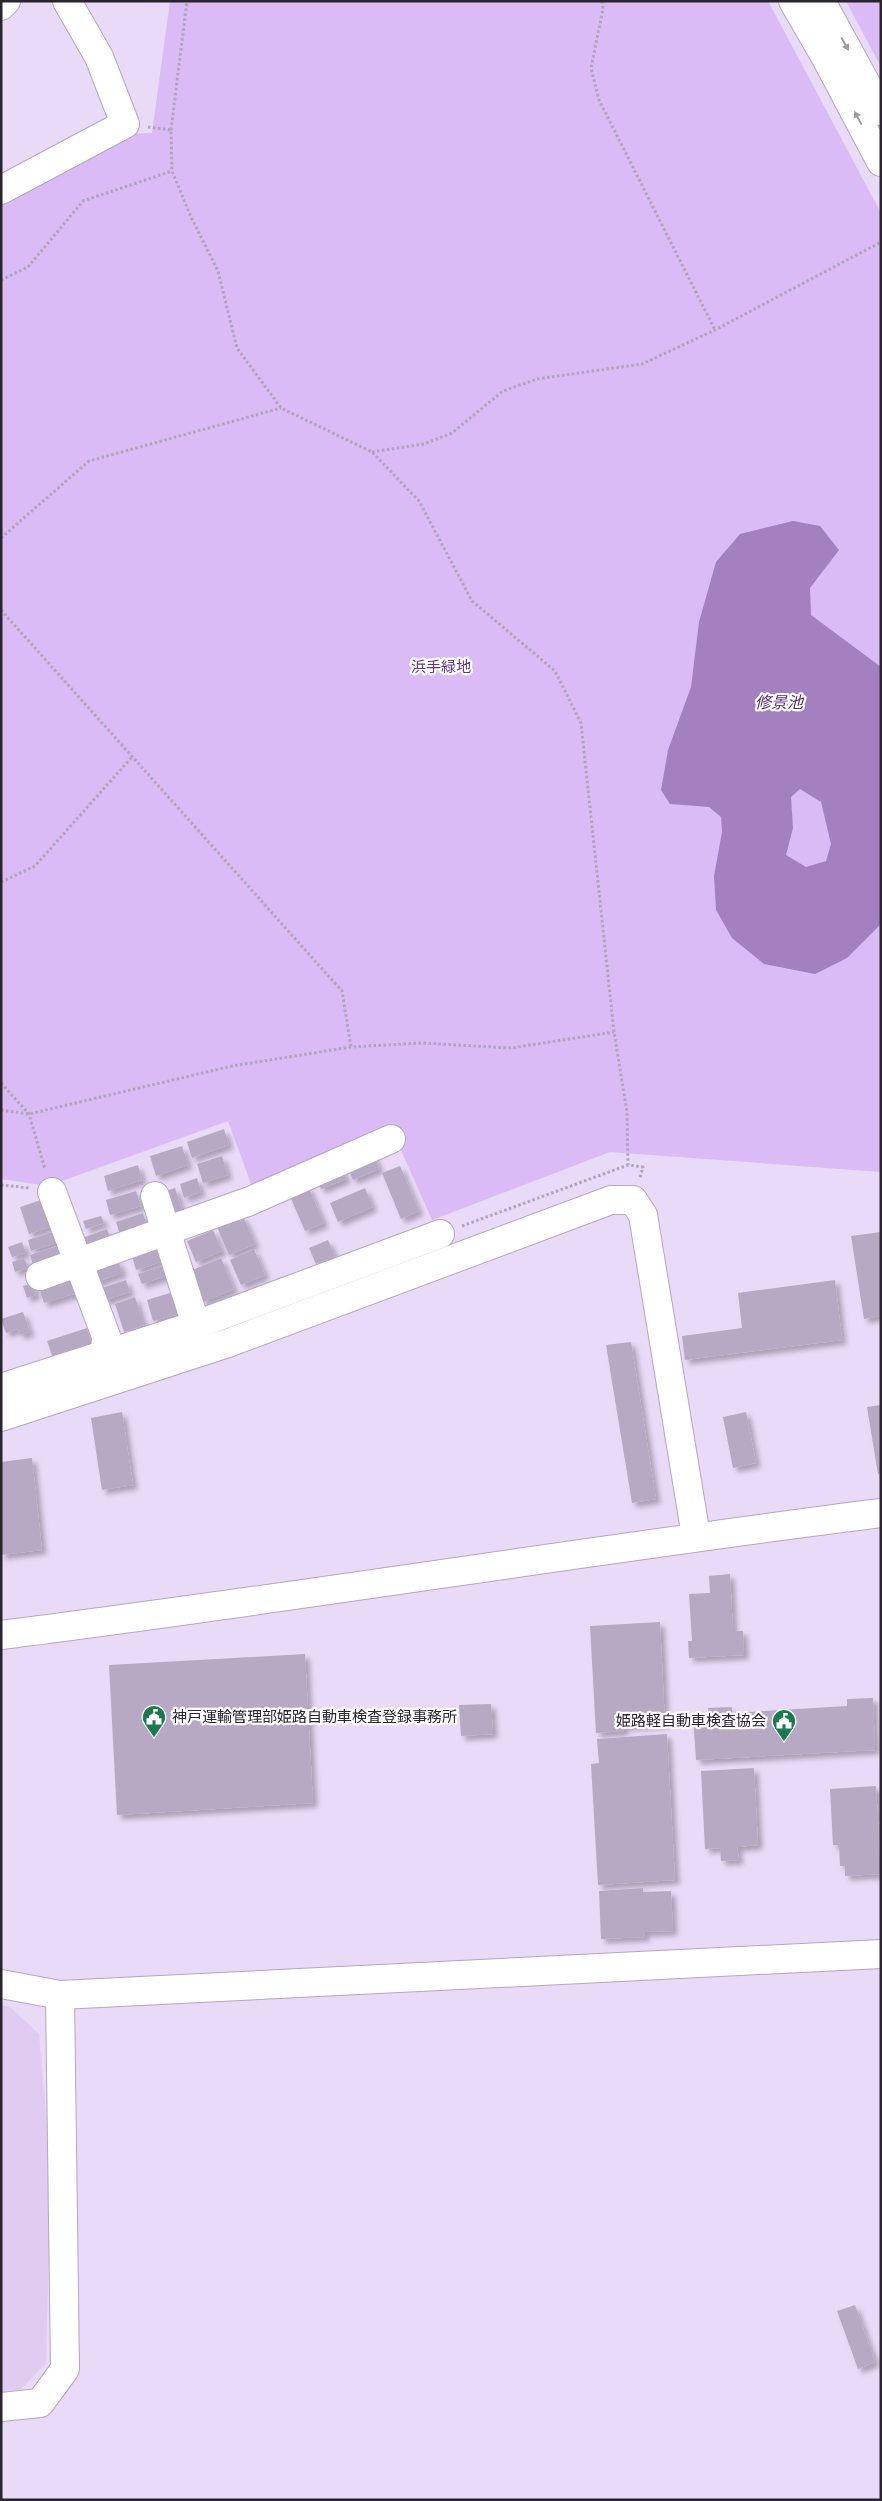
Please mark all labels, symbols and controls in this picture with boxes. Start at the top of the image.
one-way arrow [840,37,849,51]
one-way arrow [854,111,862,126]
park label: 浜手緑地 [411,656,471,676]
water label: 修景池 [755,691,805,713]
public building icon: 神戸運輸管理部姫路自動車検査登録事務所 [141,1704,167,1738]
place label: 神戸運輸管理部姫路自動車検査登録事務所 [172,1706,457,1726]
public building icon: 姫路軽自動車検査協会 [771,1708,797,1742]
place label: 姫路軽自動車検査協会 [616,1710,766,1730]

